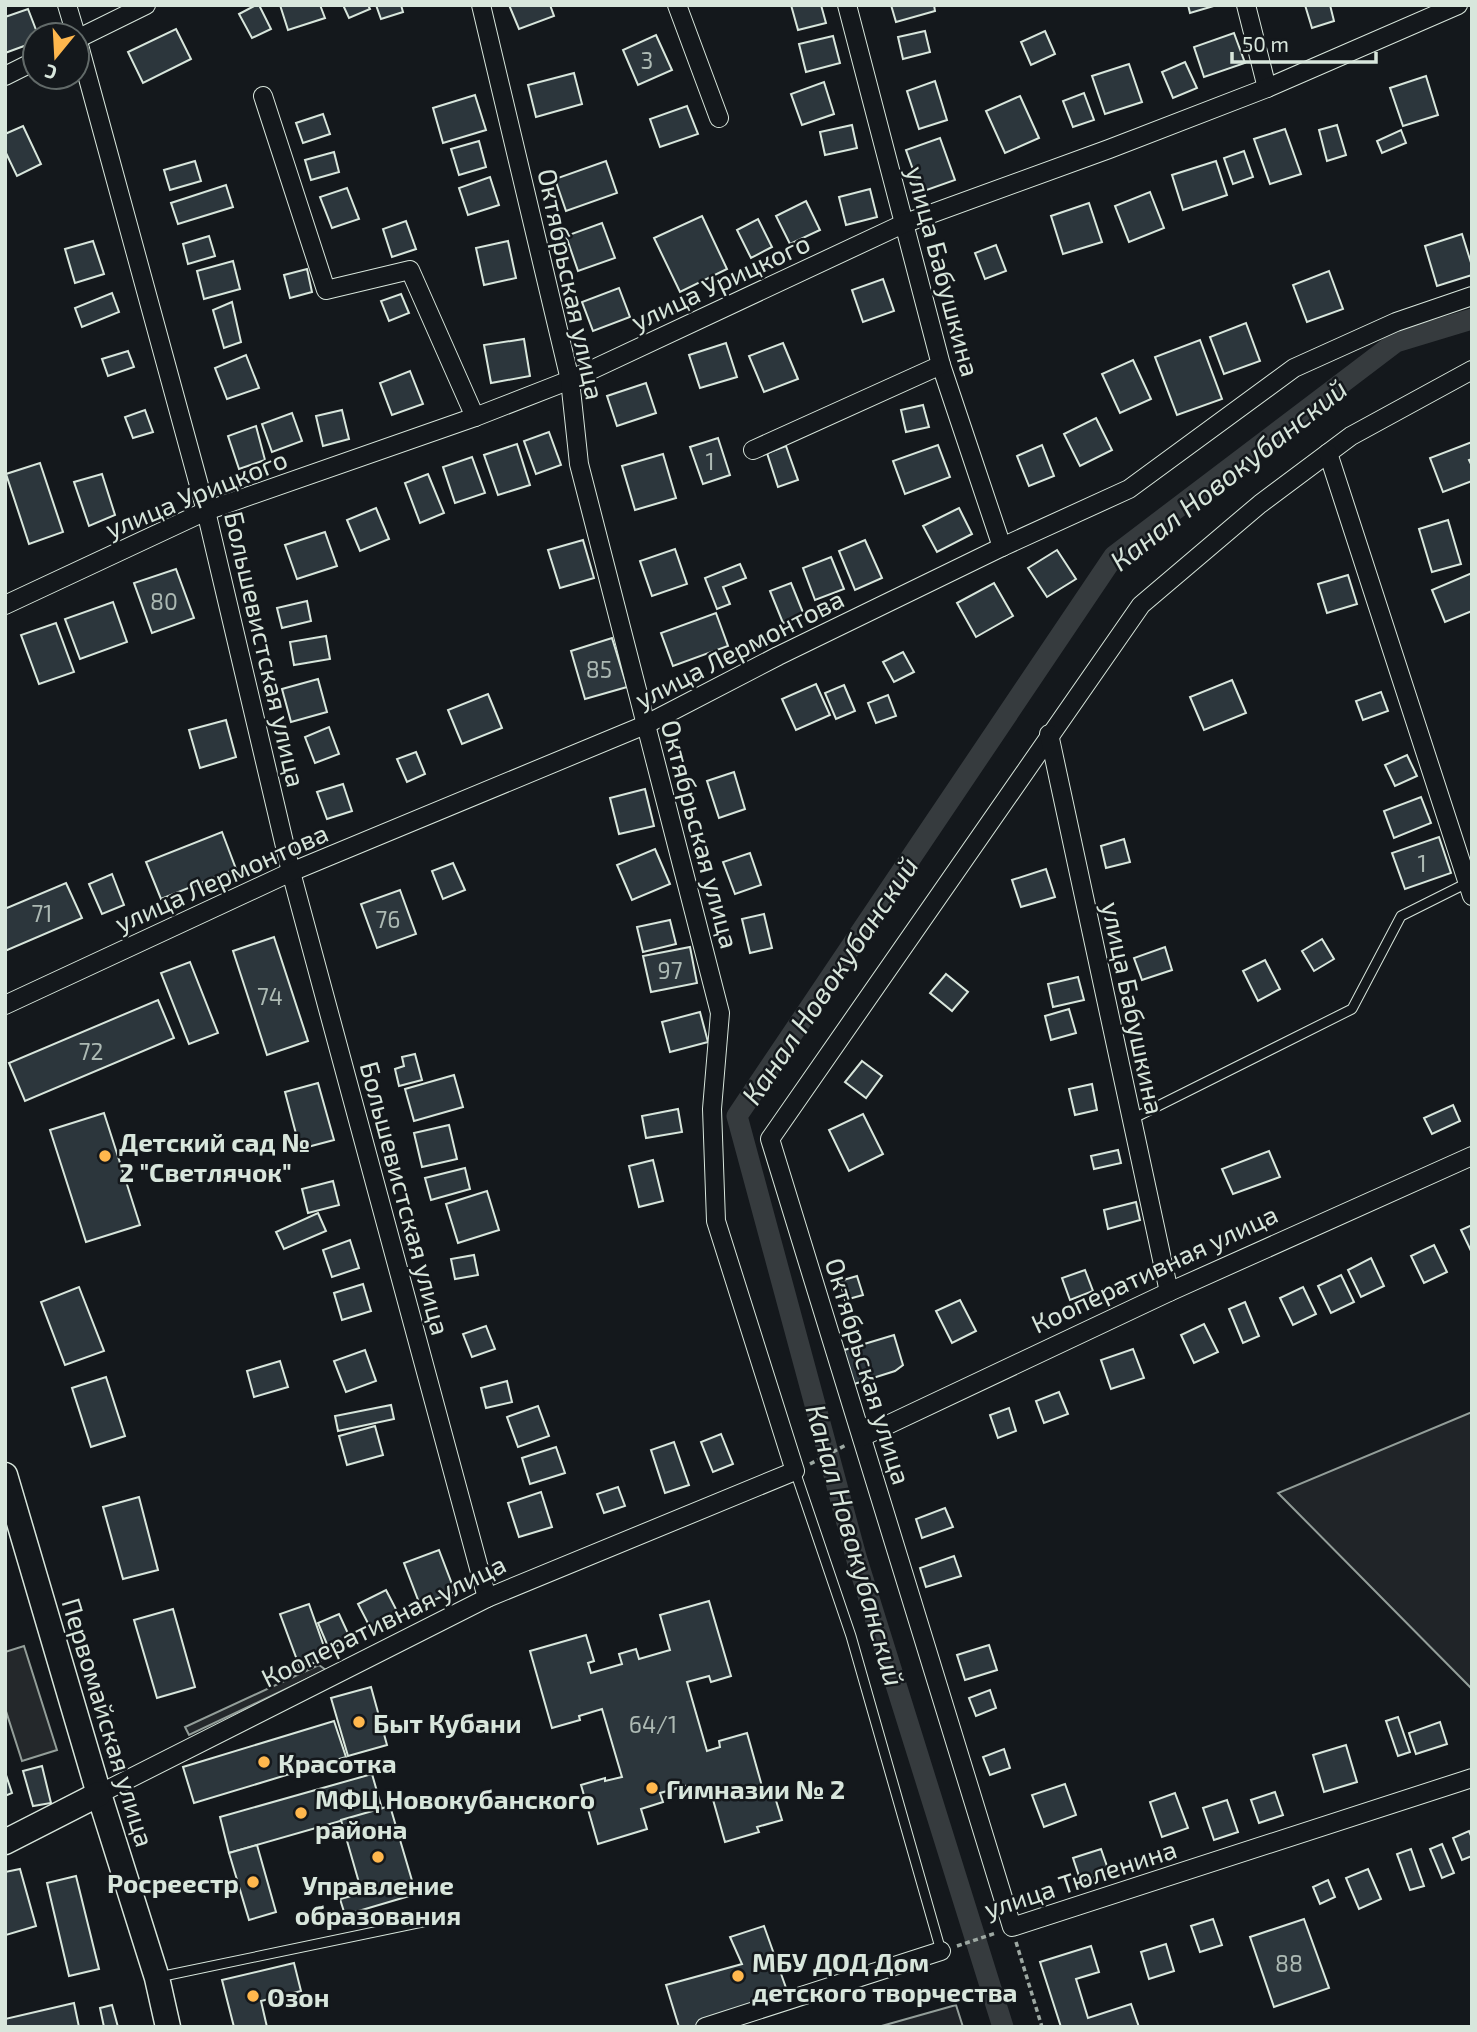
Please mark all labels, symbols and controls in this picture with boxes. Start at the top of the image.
north arrow [21,21,91,91]
scale bar [1232,21,1376,65]
text: 50 m [1242,31,1289,56]
house number: 3 [641,46,653,74]
text: С [42,60,59,85]
street label: улица Бабушкина [900,162,987,380]
street label: Октябрьская улица [531,166,612,403]
street label: улица Урицкого [626,226,815,337]
water label: Канал Новокубанский [1103,371,1353,577]
street label: улица Урицкого [101,442,292,545]
house number: 1 [705,447,715,475]
street label: Большевистская улица [218,508,313,790]
street label: улица Лермонтова [629,582,849,715]
house number: 80 [150,587,178,615]
house number: 85 [586,655,612,683]
street label: Октябрьская улица [655,716,746,952]
street label: улица Лермонтова [110,816,333,939]
house number: 1 [1417,849,1427,877]
water label: Канал Новокубанский [733,850,925,1110]
house number: 71 [32,899,52,927]
street label: улица Бабушкина [1095,899,1172,1117]
house number: 76 [376,905,400,933]
house number: 97 [658,956,683,984]
house number: 74 [257,982,283,1010]
house number: 72 [79,1037,103,1065]
street label: Большевистская улица [354,1058,457,1338]
place label: Детский сад № 2 "Светлячок" [119,1126,310,1187]
marker: Детский сад № 2 "Светлячок" [97,1148,113,1164]
street label: Кооперативная улица [1026,1197,1282,1340]
street label: Октябрьская улица [819,1254,918,1488]
water label: Канал Новокубанский [799,1400,913,1690]
street label: Кооперативная улица [256,1547,511,1694]
street label: Первомайская улица [55,1594,162,1850]
place label: Быт Кубани [373,1707,522,1738]
house number: 64/1 [629,1710,677,1738]
marker: Быт Кубани [351,1714,367,1730]
place label: Красотка [278,1747,397,1778]
marker: Красотка [256,1754,272,1770]
place label: Гимназии № 2 [666,1773,845,1804]
marker: Гимназии № 2 [644,1780,660,1796]
place label: МФЦ Новокубанского района [315,1783,595,1844]
marker: МФЦ Новокубанского района [293,1805,309,1821]
street label: улица Тюленина [980,1832,1180,1925]
marker: Управление образования [370,1849,386,1865]
place label: Росреестр [107,1867,239,1898]
place label: Управление образования [295,1869,461,1930]
marker: Росреестр [245,1874,261,1890]
place label: МБУ ДОД Дом детского творчества [752,1946,1018,2007]
house number: 88 [1275,1949,1303,1977]
marker: МБУ ДОД Дом детского творчества [730,1968,746,1984]
place label: Озон [267,1981,329,2012]
marker: Озон [245,1988,261,2004]

